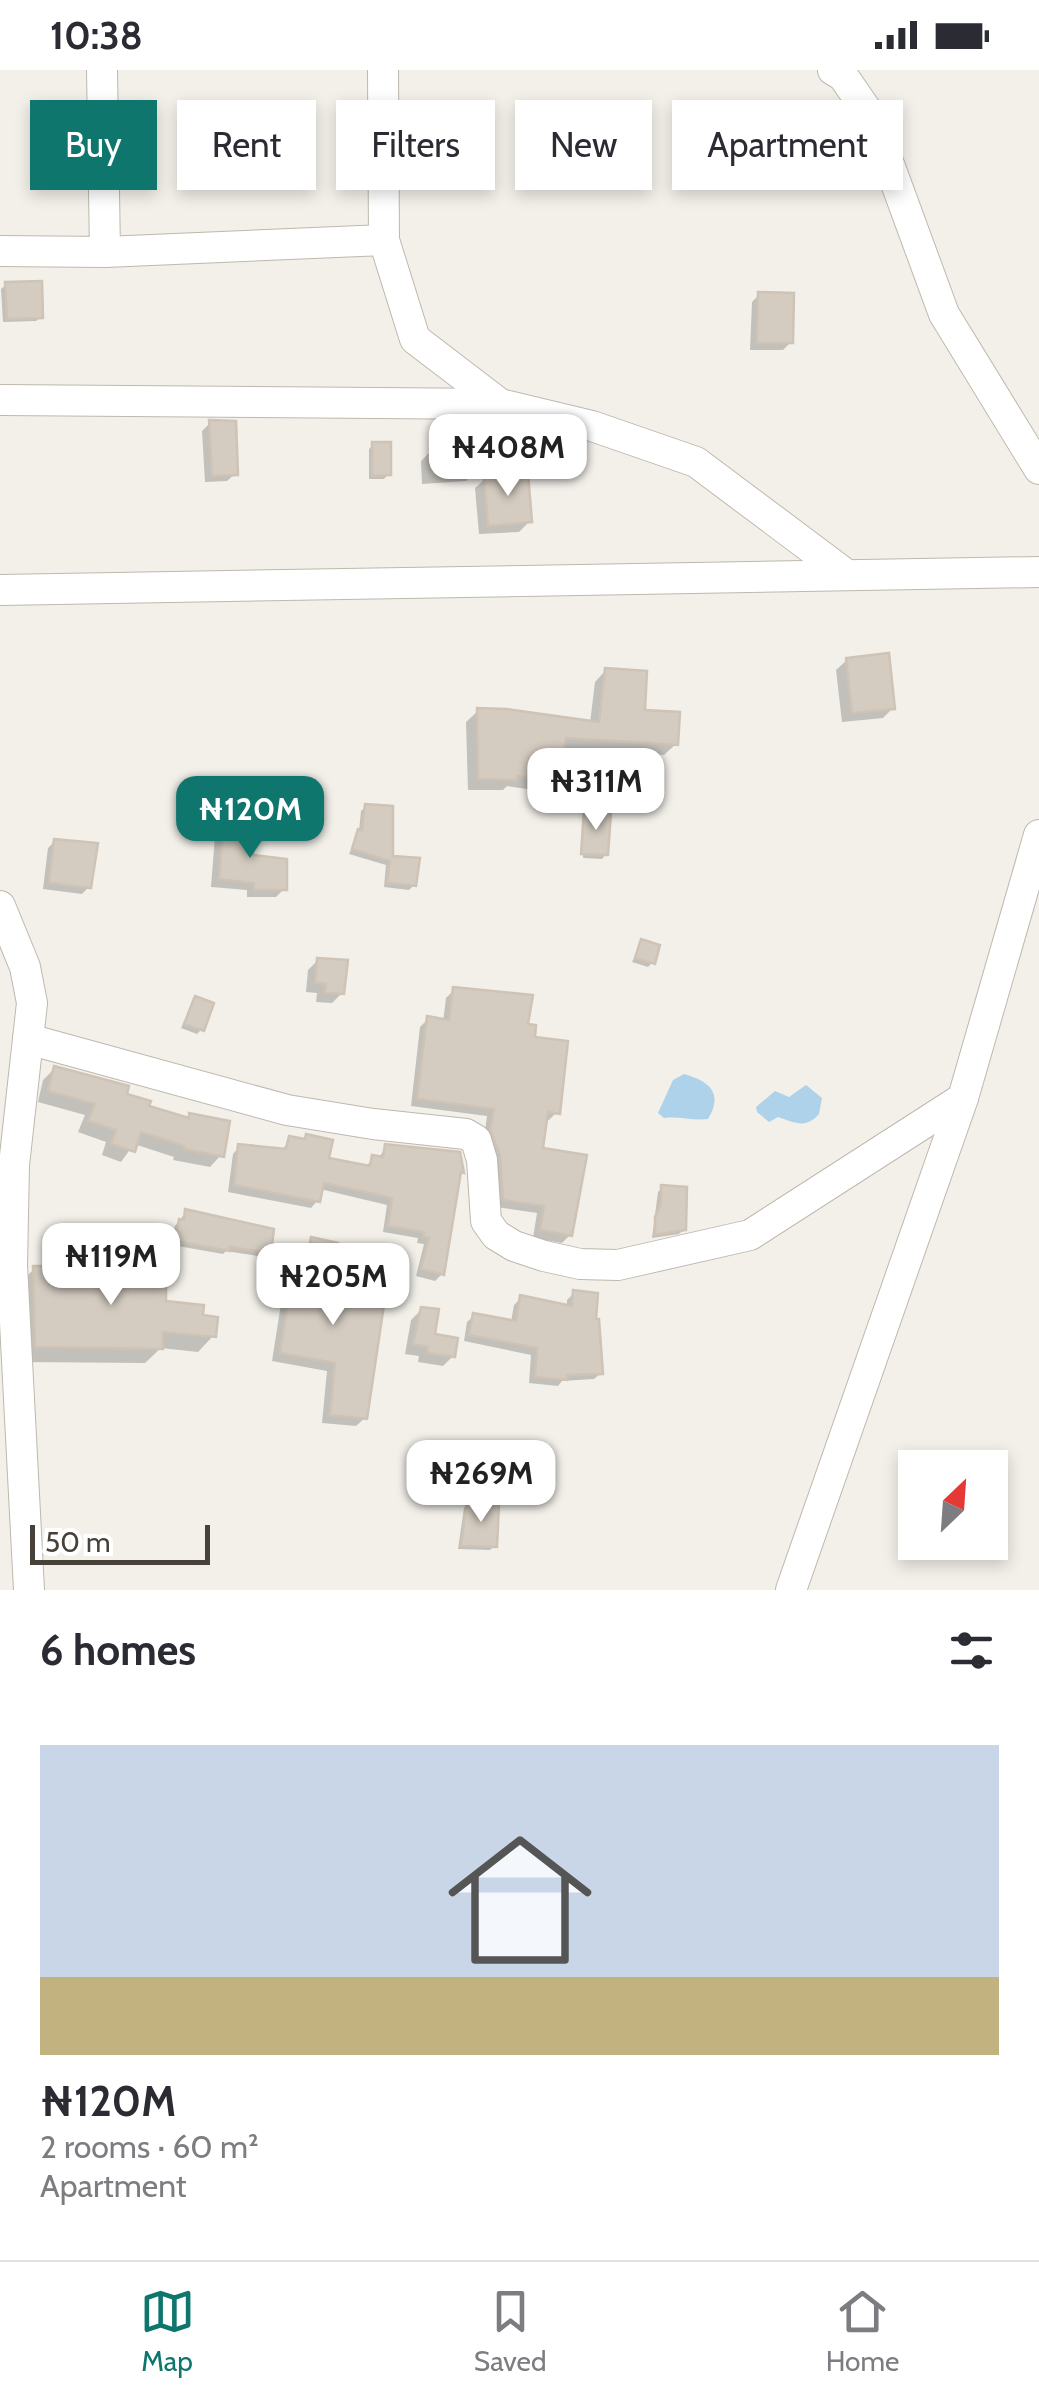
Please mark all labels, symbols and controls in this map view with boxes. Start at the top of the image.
text: 10:38 [50,12,143,59]
chip: Buy [30,100,157,190]
chip: Rent [177,100,316,190]
chip: Filters [336,100,495,190]
chip: New [515,100,652,190]
chip: Apartment [672,100,903,190]
pin: ₦408M [438,414,578,499]
text: ₦408M [451,427,565,466]
pin: ₦311M [526,748,666,833]
text: ₦311M [549,761,643,800]
pin: ₦120M [180,776,320,861]
text: ₦120M [198,789,302,828]
pin: ₦119M [41,1223,181,1308]
text: ₦119M [64,1236,158,1275]
pin: ₦205M [263,1243,403,1328]
text: ₦205M [278,1256,388,1295]
pin: ₦269M [411,1440,551,1525]
north arrow [898,1450,1008,1560]
map controls [898,1450,1008,1560]
text: ₦269M [428,1453,534,1492]
scale bar [30,1520,210,1564]
text: 50 m [45,1525,111,1559]
icon: filters [944,1623,999,1678]
text: 6 homes [40,1624,196,1676]
icon: home [430,1810,610,1990]
text: ₦120M [40,2075,176,2127]
text: 2 rooms · 60 m² [40,2127,259,2166]
text: Apartment [40,2166,187,2205]
tab: Map [140,2284,195,2378]
tab: Saved [474,2284,547,2378]
tab: Home [826,2284,899,2378]

